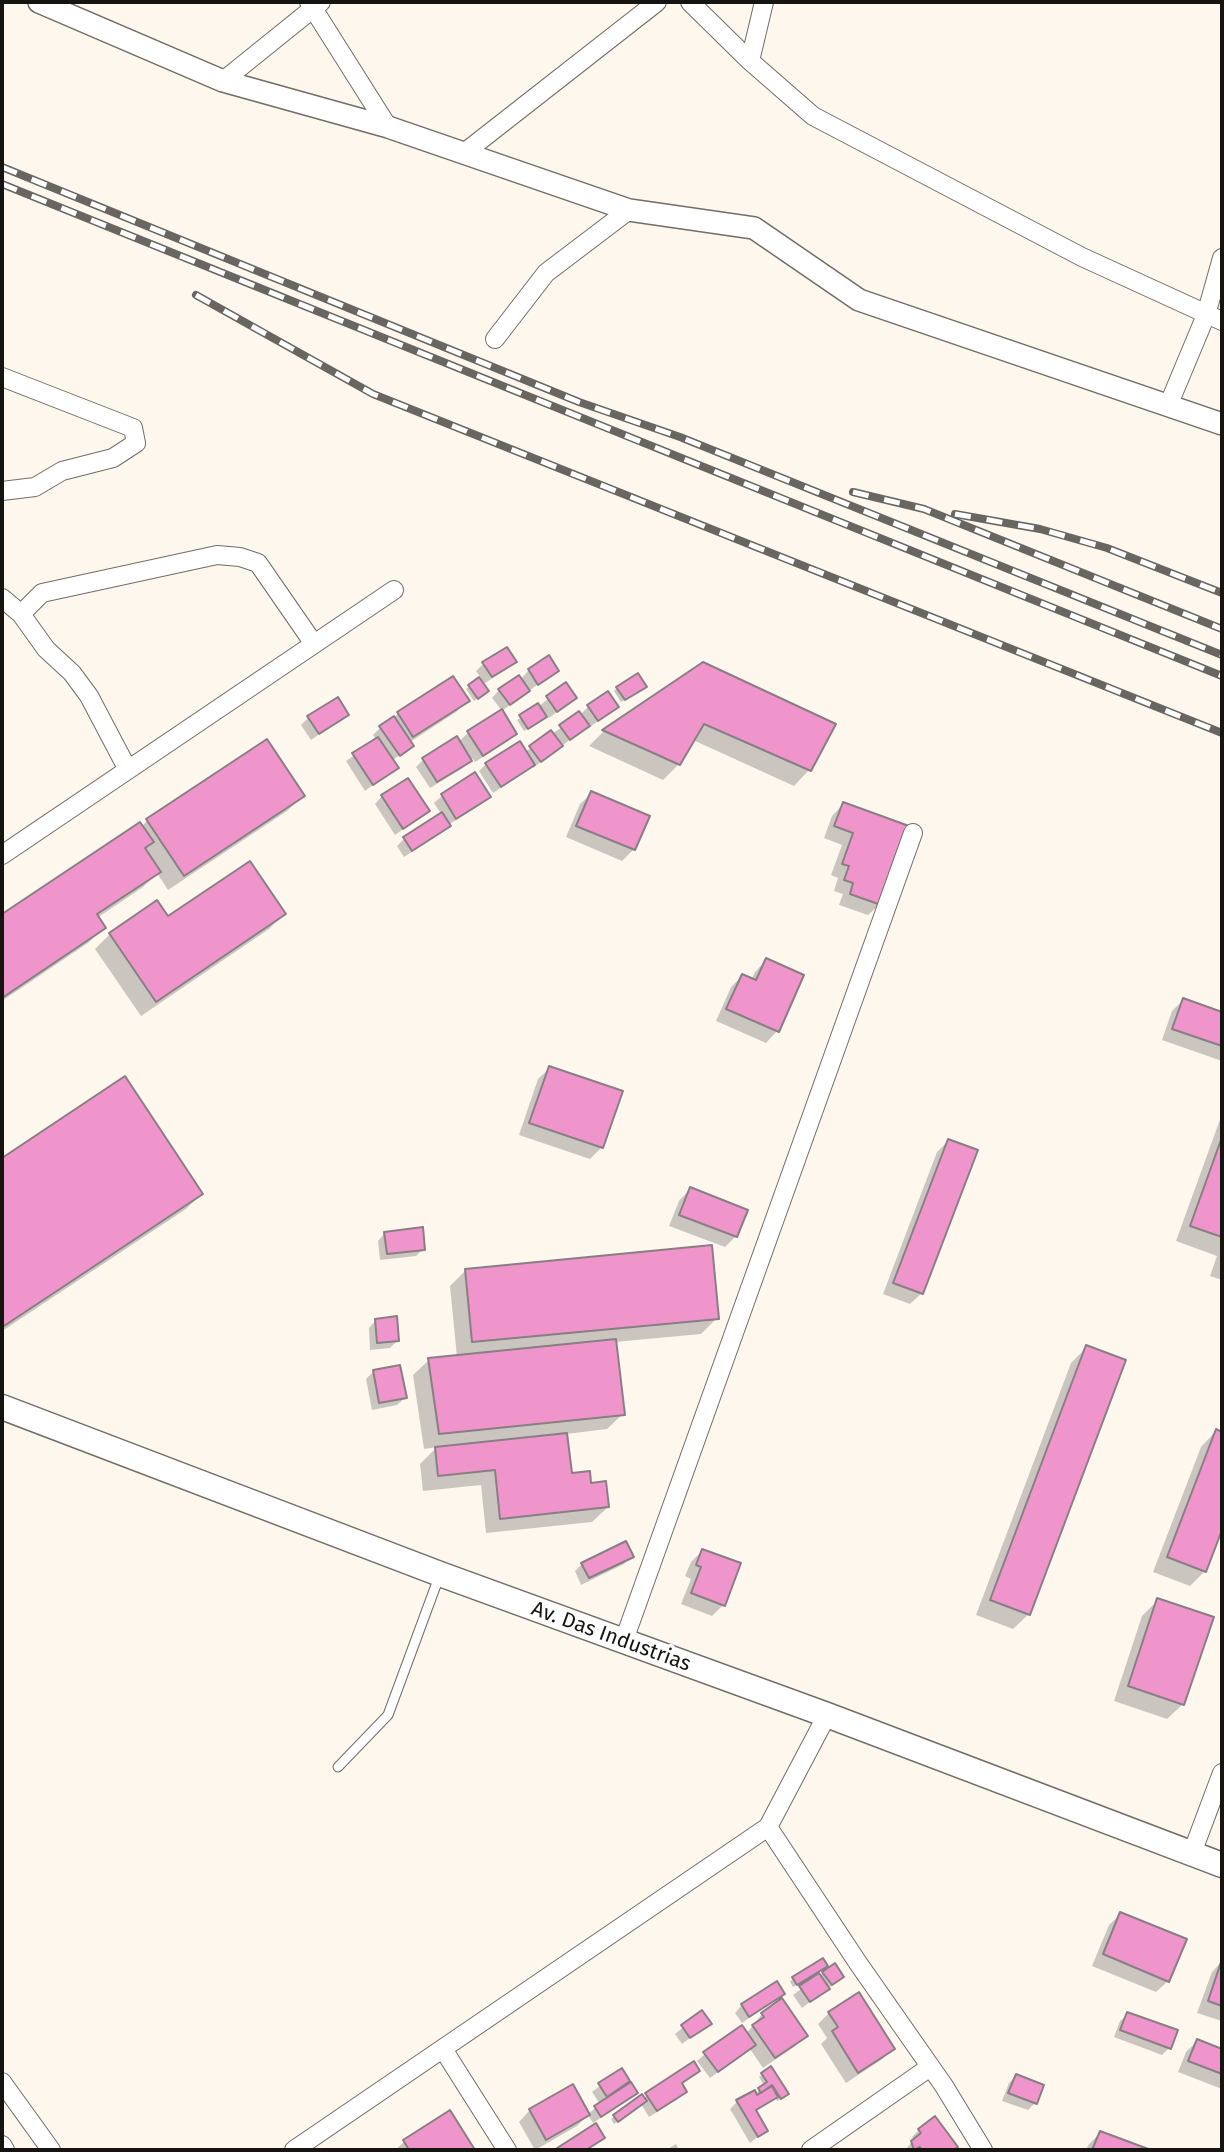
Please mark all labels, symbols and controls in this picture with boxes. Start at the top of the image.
street label: Av. Das Industrias [528,1596,694,1678]

